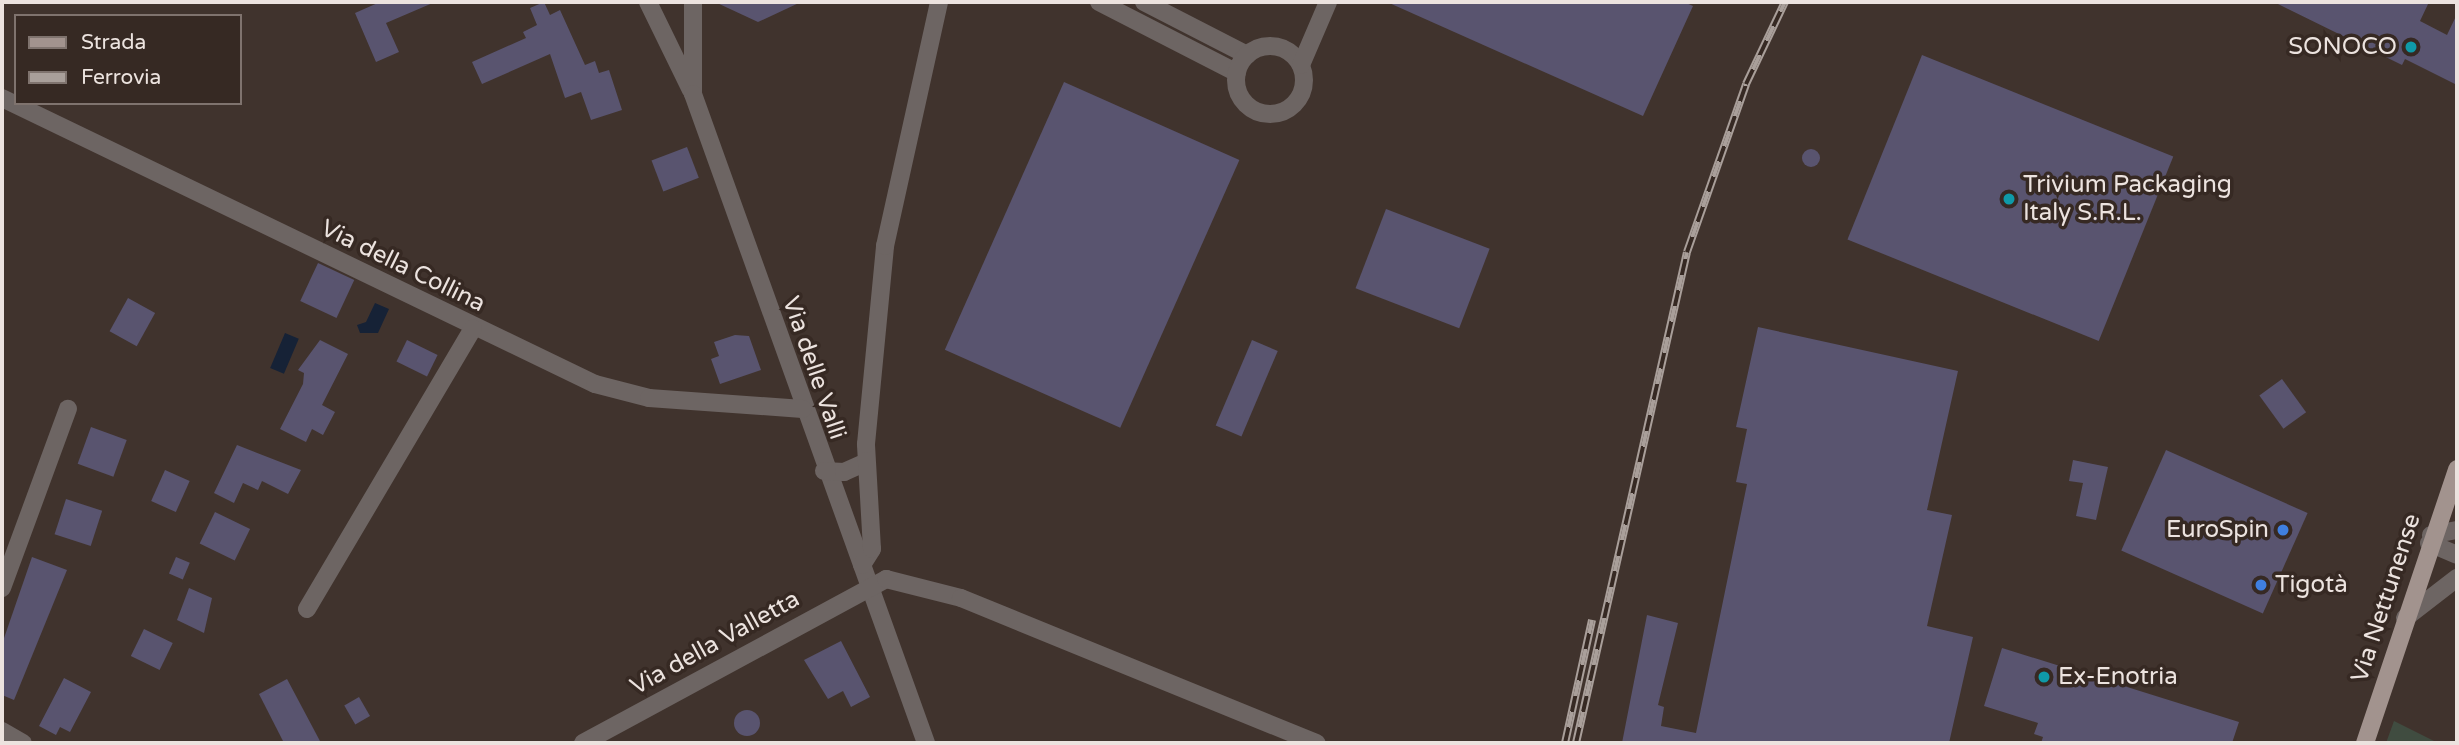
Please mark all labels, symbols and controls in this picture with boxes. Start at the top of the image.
legend [14,14,242,105]
text: Strada [81,30,146,55]
place label: SONOCO [2288,33,2397,61]
marker: SONOCO [2403,39,2419,55]
text: Ferrovia [81,65,161,90]
place label: Trivium Packaging Italy S.R.L. [2023,171,2232,227]
marker: Trivium Packaging Italy S.R.L. [2001,191,2017,207]
street label: Via della Collina [316,214,490,318]
street label: Via delle Valli [776,293,852,443]
street label: Via Nettunense [2345,510,2427,686]
place label: EuroSpin [2166,516,2269,544]
marker: EuroSpin [2275,522,2291,538]
place label: Tigotà [2275,571,2348,599]
marker: Tigotà [2253,577,2269,593]
street label: Via della Valletta [625,585,805,701]
place label: Ex-Enotria [2058,663,2178,691]
marker: Ex-Enotria [2036,669,2052,685]

